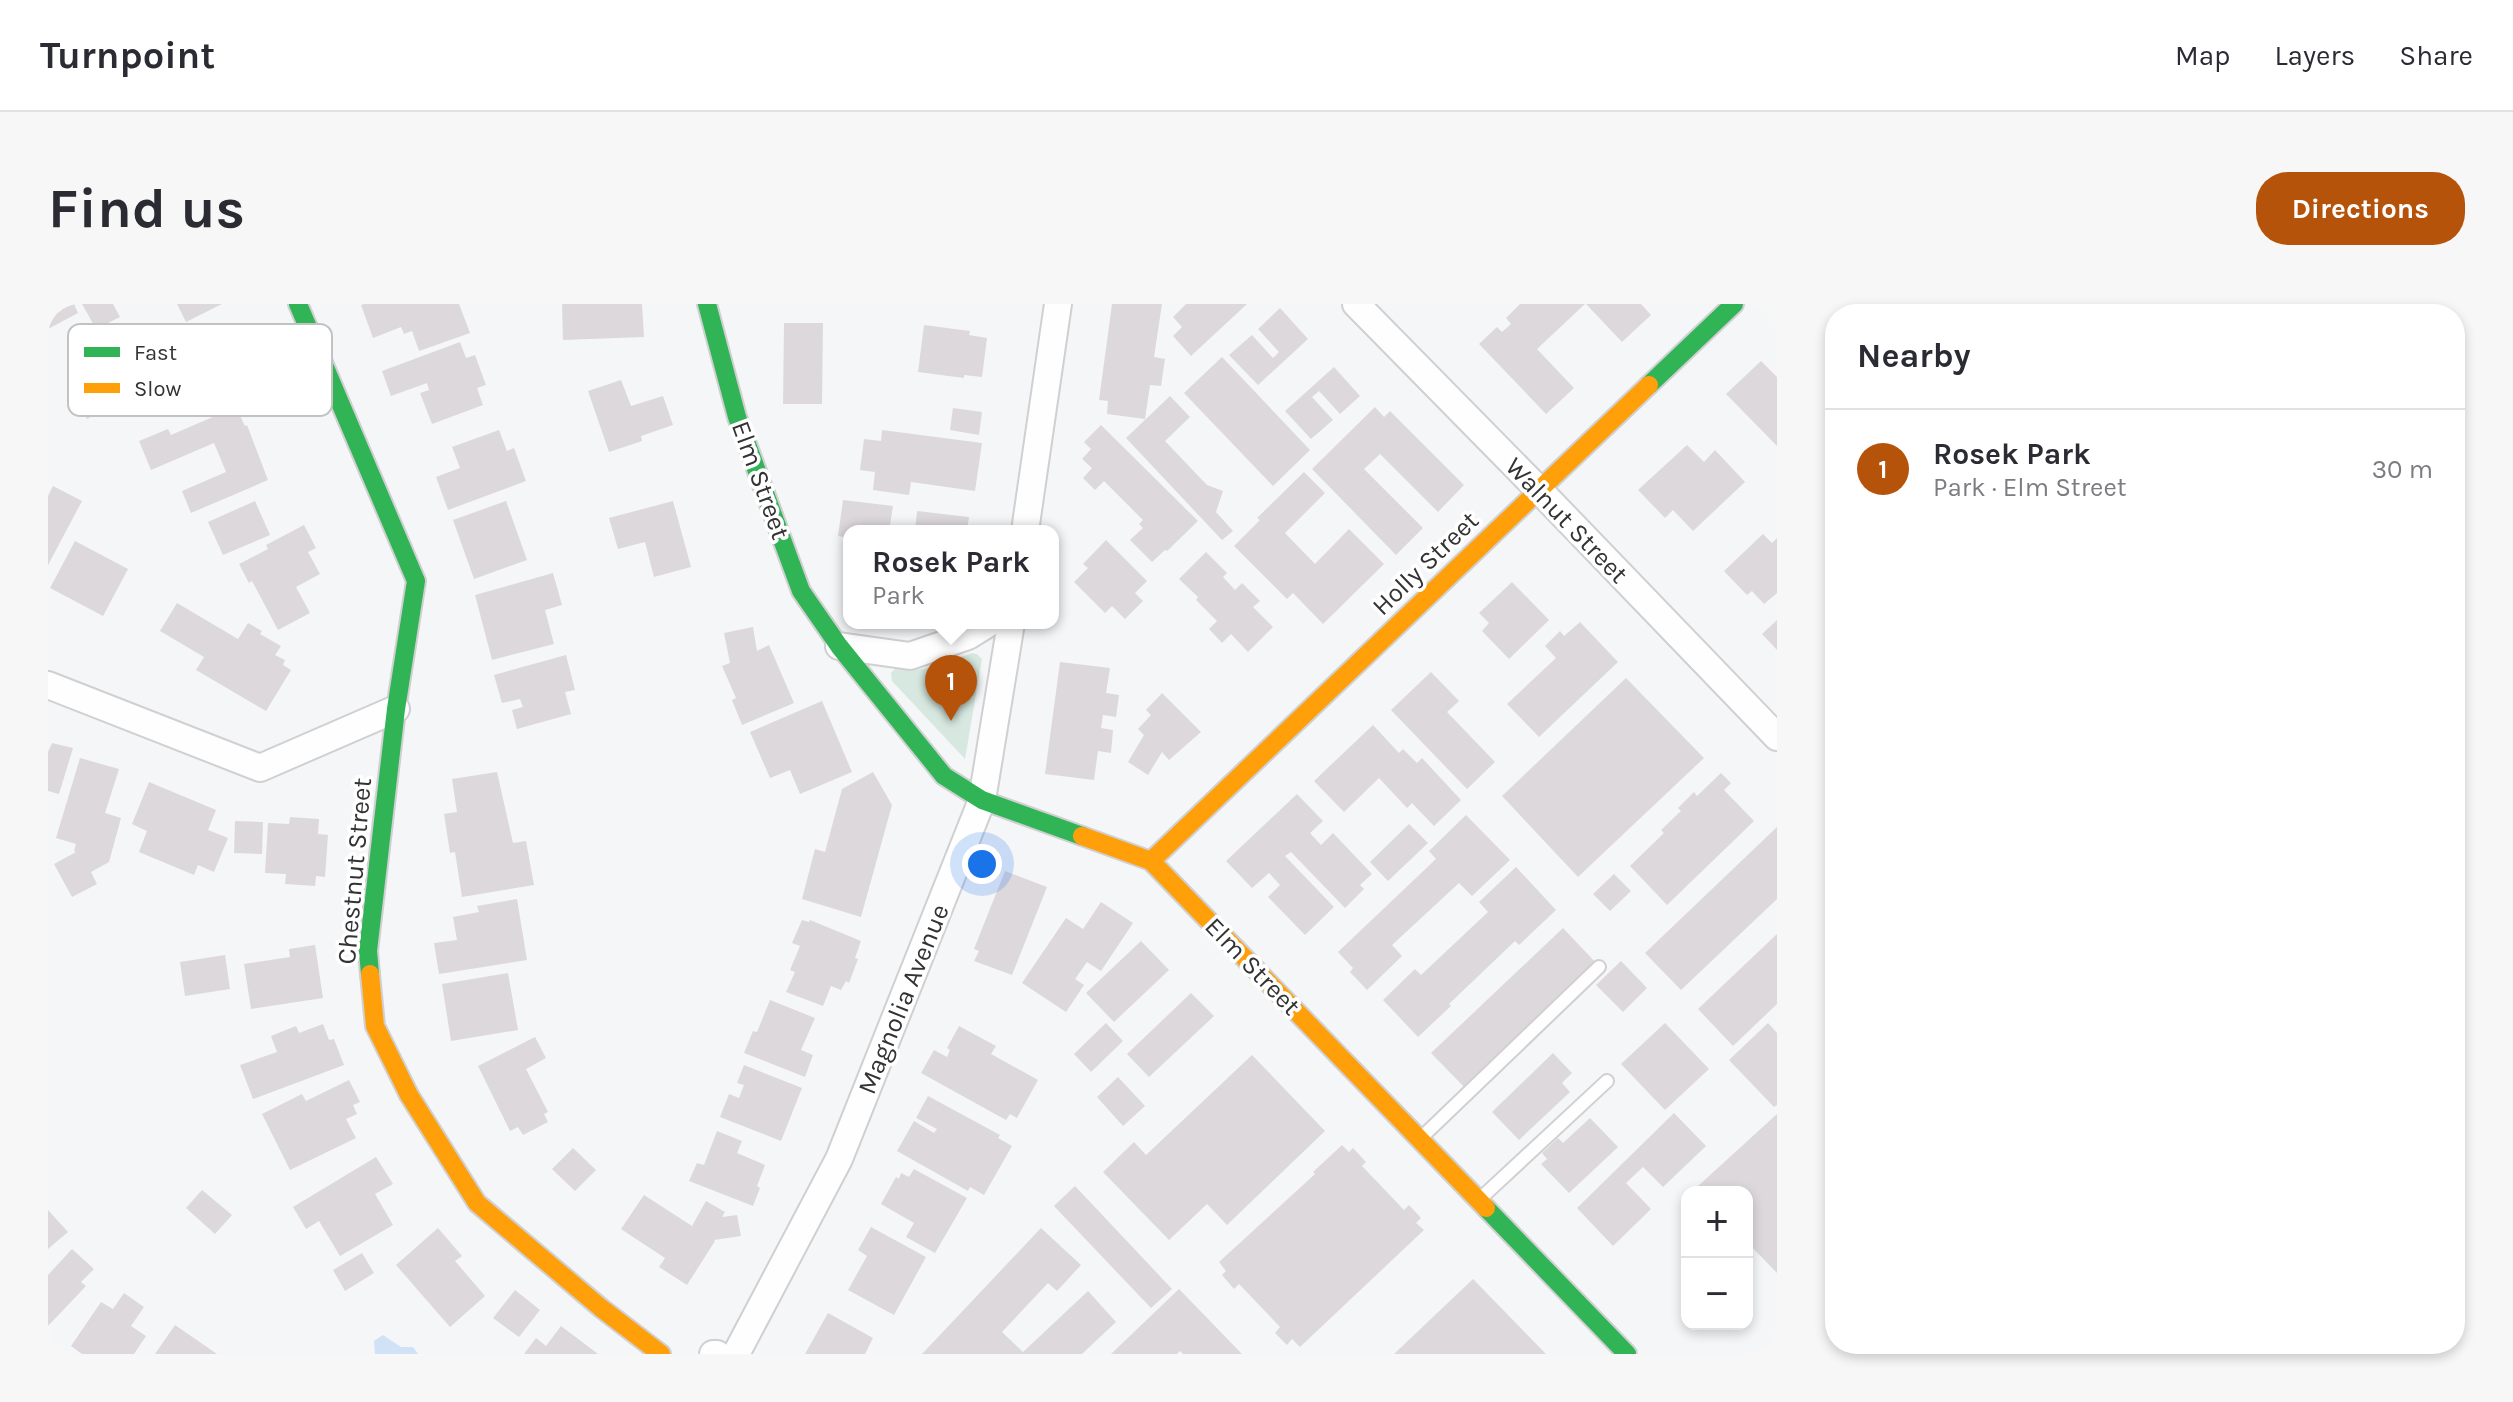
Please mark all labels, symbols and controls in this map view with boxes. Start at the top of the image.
text: Turnpoint [40,33,215,78]
text: Map [2175,39,2230,72]
text: Layers [2274,39,2355,72]
text: Share [2399,39,2473,72]
button: Directions [2256,172,2465,245]
text: Find us [48,176,245,241]
legend [68,324,332,416]
text: Nearby [1857,336,1971,376]
text: Fast [134,340,177,366]
text: Slow [134,376,181,402]
street label: Elm Street [725,417,796,544]
text: Rosek Park [1933,436,2091,472]
street label: Walnut Street [1499,451,1634,590]
text: 1 [1878,454,1888,485]
text: 30 m [2372,454,2433,485]
text: Park · Elm Street [1933,472,2127,503]
street label: Holly Street [1366,505,1485,622]
popup [843,525,1059,629]
text: Rosek Park [872,544,1030,580]
text: Park [872,580,925,611]
pin: 1 [925,655,977,721]
street label: Chestnut Street [331,776,378,966]
your location [962,844,1002,884]
street label: Magnolia Avenue [851,900,956,1099]
street label: Elm Street [1199,911,1307,1022]
map controls [1681,1186,1753,1330]
button: + [1681,1186,1753,1258]
button: − [1681,1258,1753,1330]

